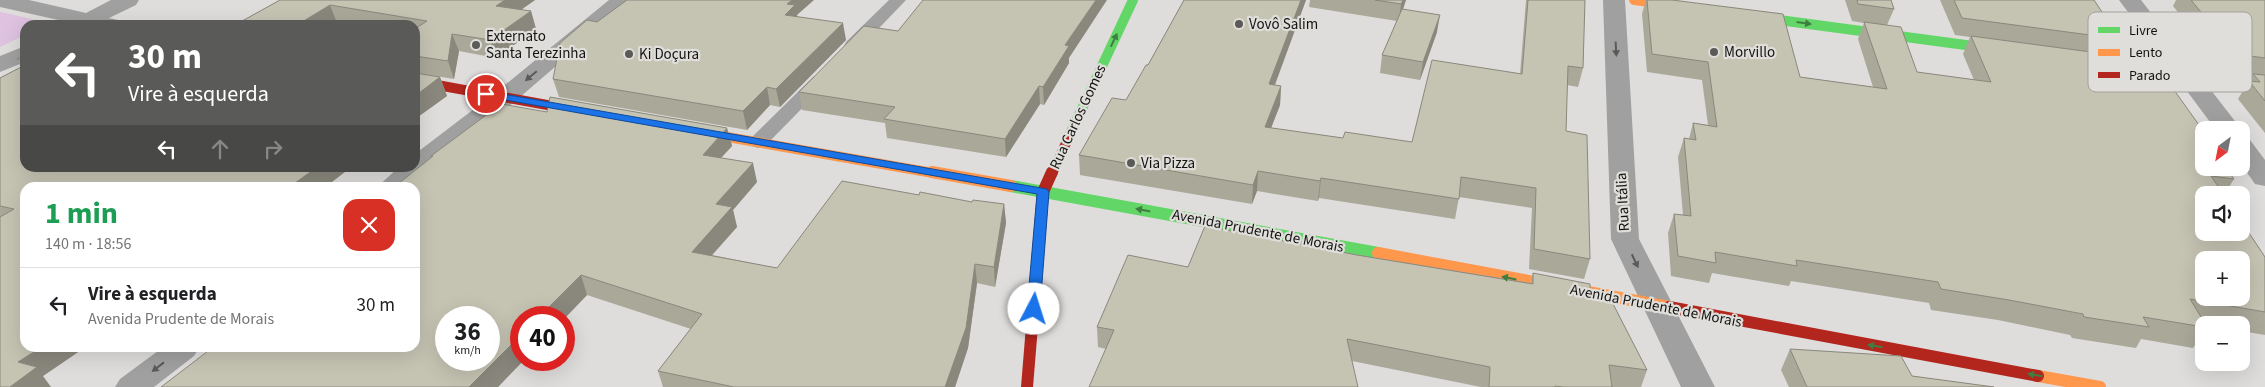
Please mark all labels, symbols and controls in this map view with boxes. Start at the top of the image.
legend [2088,12,2252,92]
place label: Vovô Salim [1249,14,1318,35]
marker: Vovô Salim [1233,18,1245,30]
one-way arrow [1796,19,1812,27]
text: Livre [2129,21,2158,41]
place label: Externato Santa Terezinha [486,26,586,64]
text: 30 m [128,32,202,82]
one-way arrow [1110,33,1118,47]
marker: Externato Santa Terezinha [470,39,482,51]
icon: left [45,40,110,105]
one-way arrow [1613,41,1621,57]
place label: Morvillo [1724,42,1775,63]
text: Lento [2129,43,2162,63]
place label: Ki Doçura [639,44,699,65]
marker: Morvillo [1708,46,1720,58]
marker: Ki Doçura [623,48,635,60]
street label: Rua Carlos Gomes [1045,61,1111,173]
text: Parado [2129,66,2170,86]
one-way arrow [524,70,537,81]
pin [465,73,507,115]
text: Vire à esquerda [128,78,269,110]
icon: arrive [472,80,500,108]
north arrow [2195,121,2250,176]
map controls [2195,121,2250,371]
icon: left [153,135,181,163]
icon: ahead [206,135,234,163]
icon: right [259,135,287,163]
place label: Via Pizza [1141,153,1195,174]
marker: Via Pizza [1125,157,1137,169]
street label: Rua Itália [1611,172,1635,232]
button: sound [2195,186,2250,241]
text: 1 min [45,192,118,235]
button: close [343,199,395,251]
street label: Avenida Prudente de Morais [1170,204,1346,258]
one-way arrow [1135,205,1151,213]
text: 140 m · 18:56 [45,233,132,255]
button: + [2195,251,2250,306]
one-way arrow [1631,254,1639,268]
one-way arrow [1501,274,1517,282]
street label: Avenida Prudente de Morais [1568,279,1744,333]
text: Vire à esquerda [88,281,217,308]
position arrow [1007,282,1059,334]
icon: left [45,291,73,319]
text: 30 m [357,292,395,319]
speed limit sign: 40 [510,306,575,371]
text: Avenida Prudente de Morais [88,308,274,330]
text: 36 [454,314,481,350]
button: − [2195,316,2250,371]
text: km/h [454,342,481,359]
one-way arrow [1867,342,1883,350]
one-way arrow [152,362,165,373]
one-way arrow [2027,371,2043,379]

